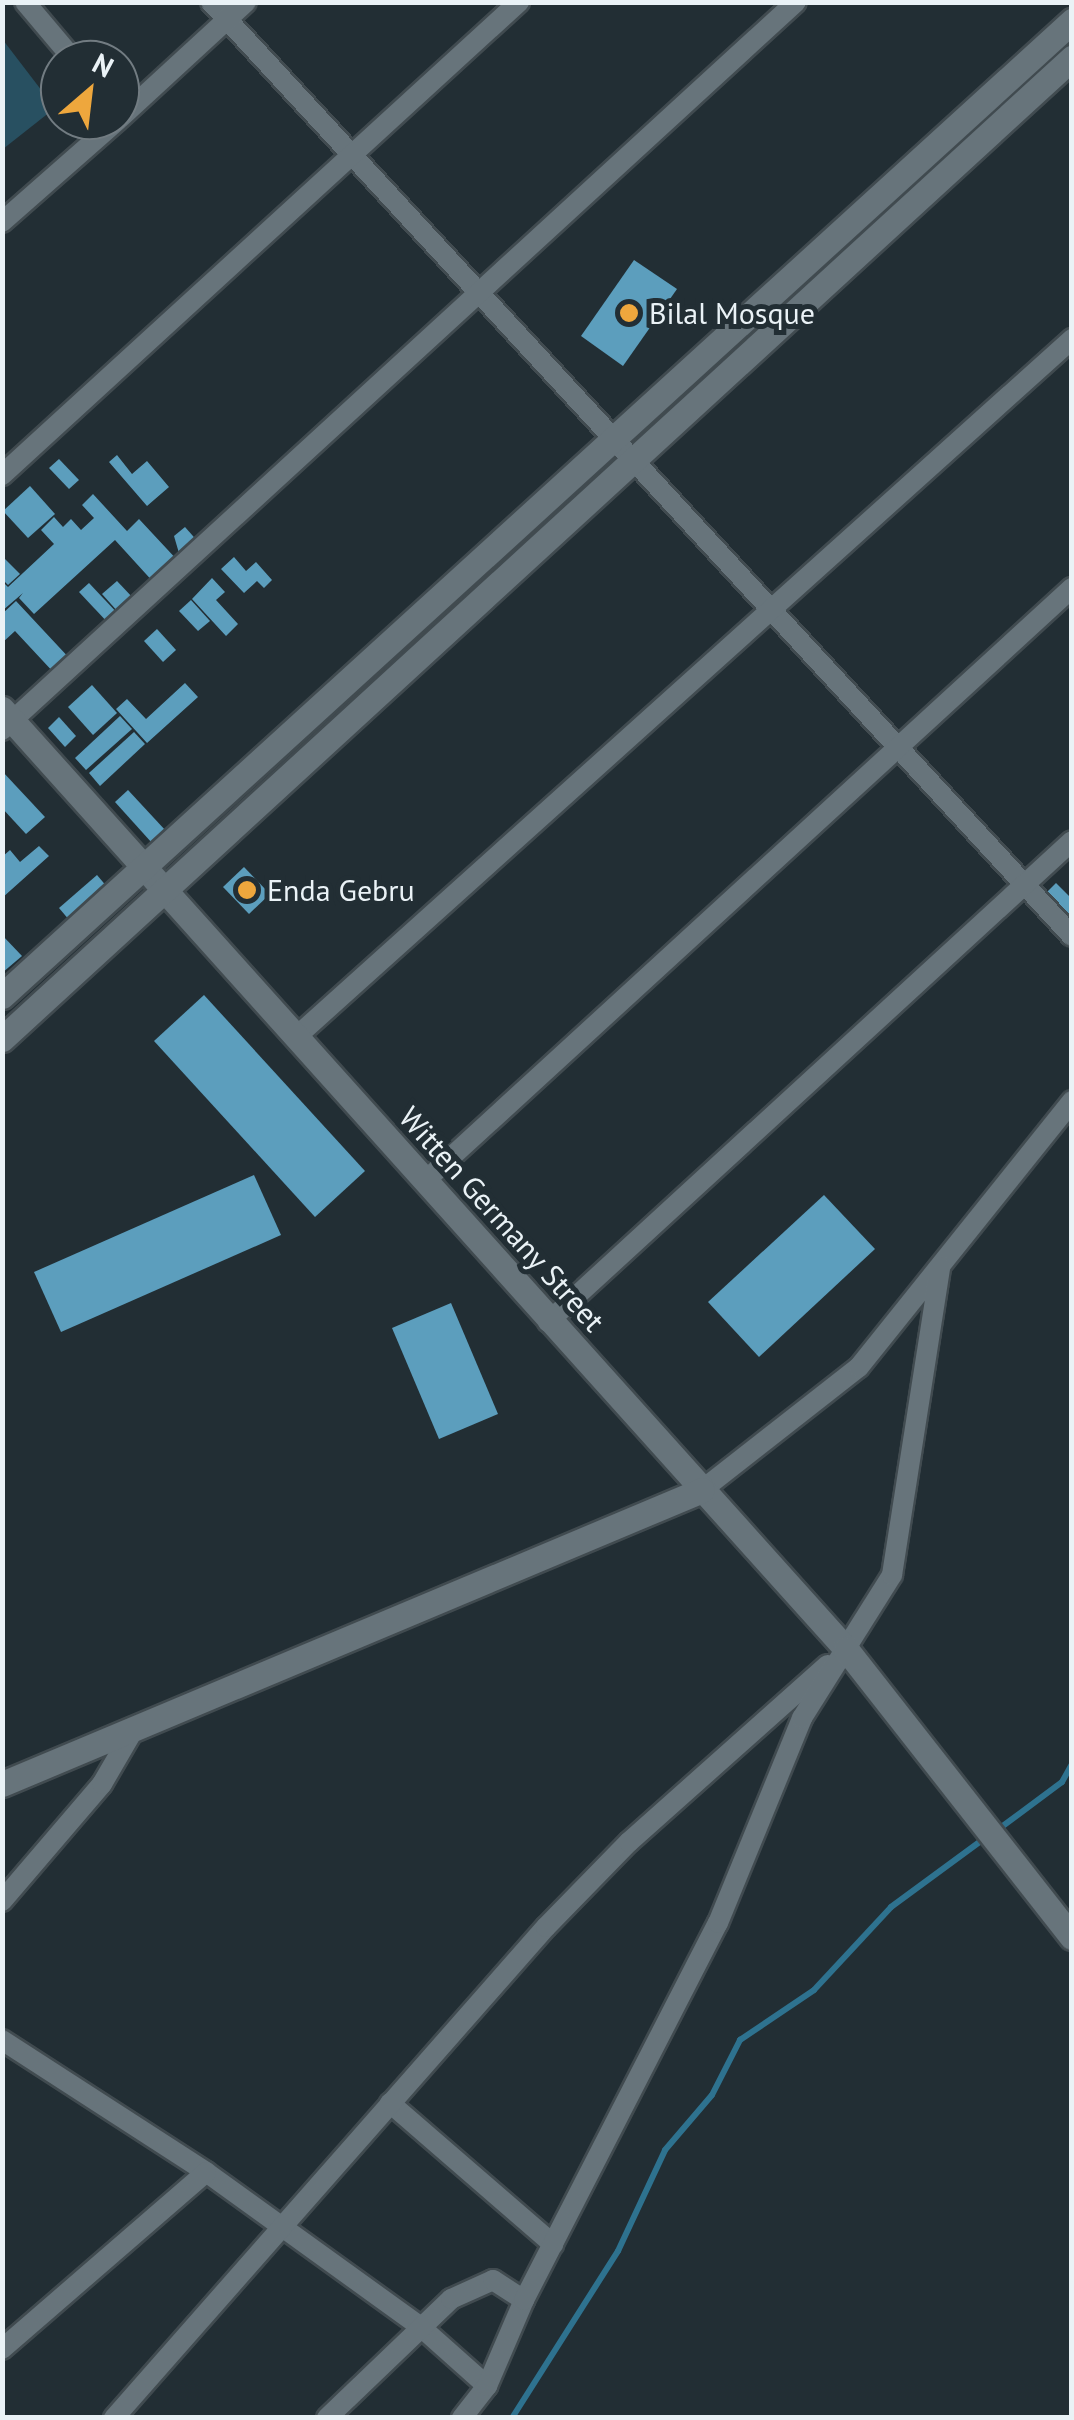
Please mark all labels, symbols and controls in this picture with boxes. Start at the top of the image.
north arrow [40,40,140,140]
text: N [87,44,120,85]
place label: Bilal Mosque [649,295,815,331]
marker: Bilal Mosque [618,302,640,324]
place label: Enda Gebru [267,872,415,908]
marker: Enda Gebru [236,879,258,901]
street label: Witten Germany Street [391,1099,613,1339]

